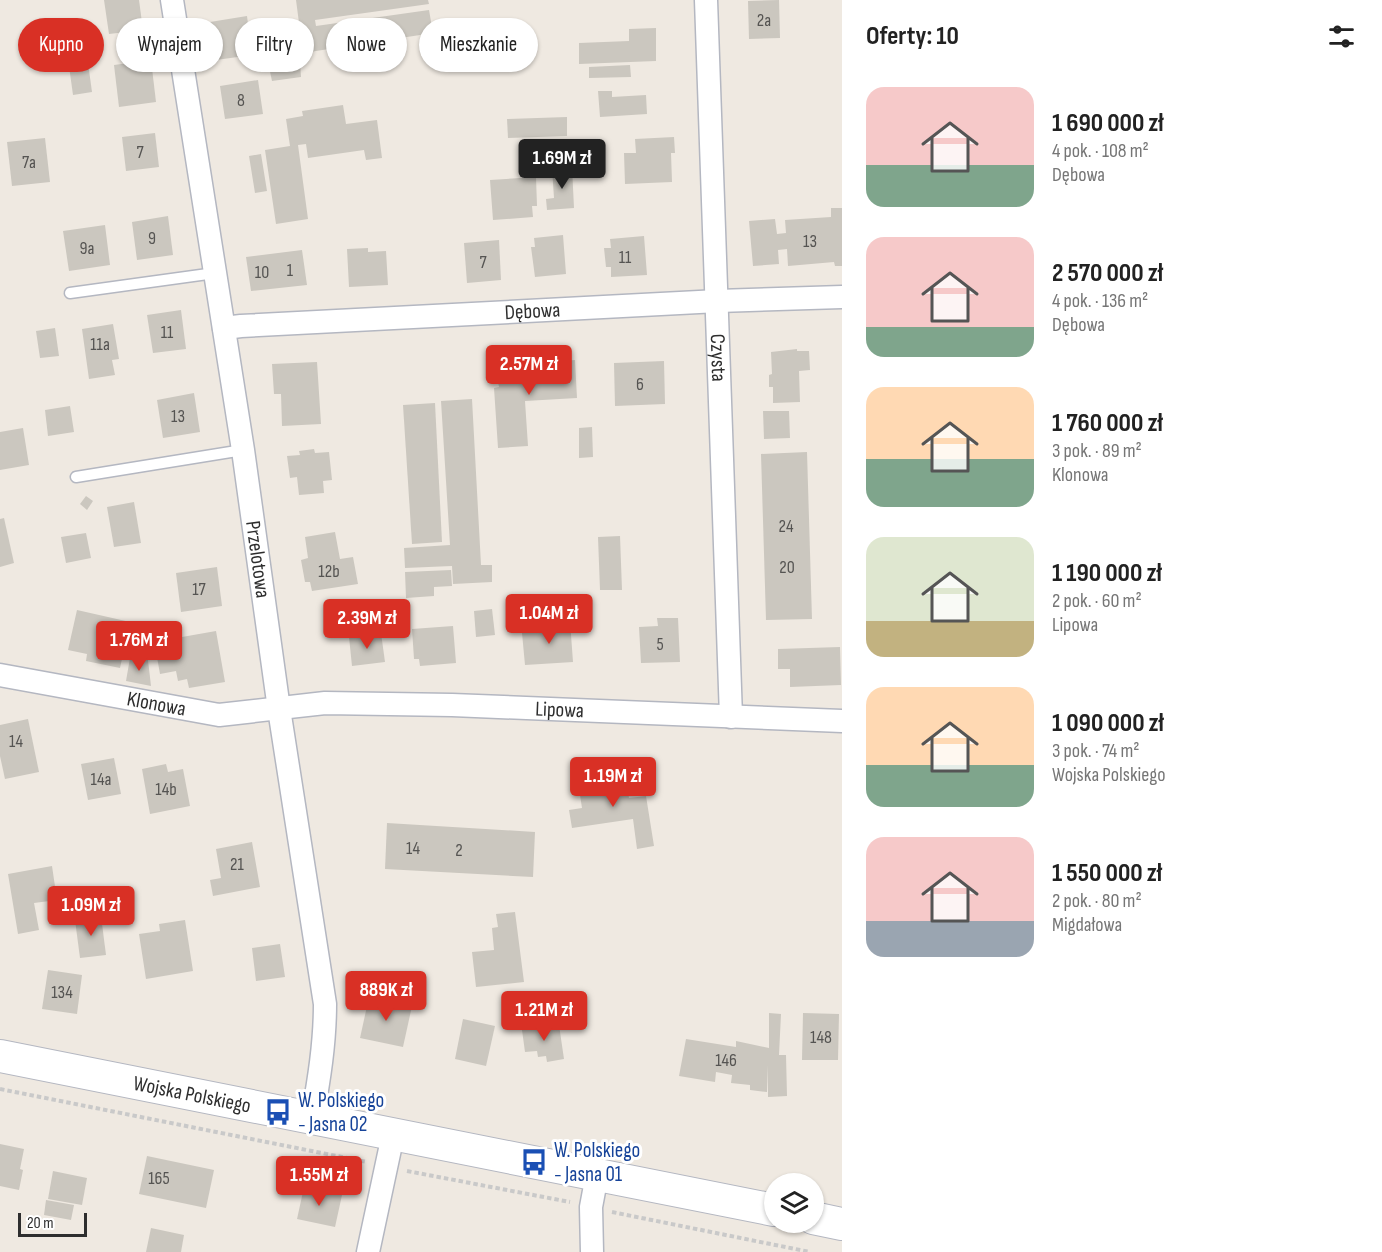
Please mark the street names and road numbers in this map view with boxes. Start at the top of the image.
street label: Dębowa [504,297,561,325]
street label: Czysta [705,333,731,382]
street label: Przelotowa [240,519,275,600]
street label: Klonowa [125,686,188,722]
street label: Lipowa [535,696,584,723]
street label: Wojska Polskiego [131,1071,253,1119]

